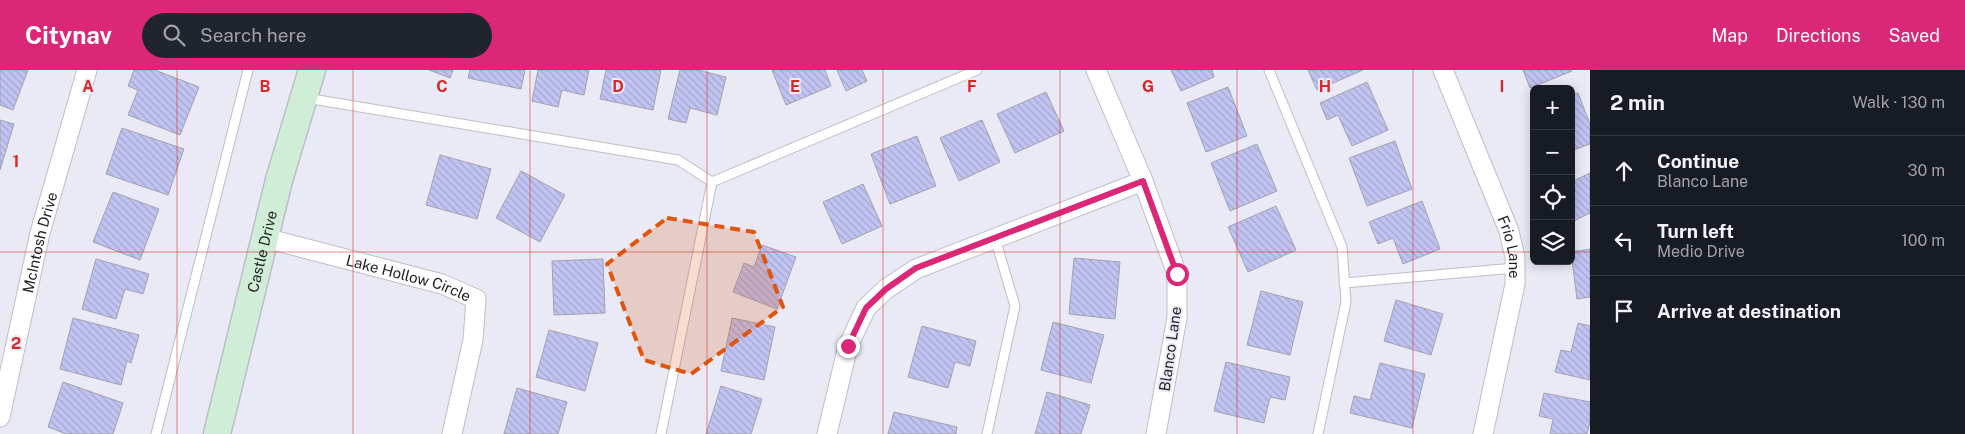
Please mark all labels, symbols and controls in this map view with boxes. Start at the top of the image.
search box [142,13,492,58]
text: Citynav [25,21,112,49]
icon: search [160,21,188,49]
text: Search here [200,24,307,46]
text: Map [1711,25,1748,46]
text: Directions [1776,25,1861,46]
text: Saved [1889,25,1940,46]
text: A [82,77,94,96]
text: B [260,77,271,96]
text: C [436,77,448,96]
text: D [612,77,624,96]
text: E [790,77,800,96]
text: F [967,77,977,96]
text: G [1142,77,1154,96]
text: H [1319,77,1331,96]
text: I [1500,77,1504,96]
map controls [1530,85,1575,265]
button: + [1530,85,1575,130]
text: 2 min [1610,90,1665,115]
text: Walk · 130 m [1852,93,1945,112]
button: − [1530,130,1575,175]
text: Continue [1657,150,1739,172]
text: 1 [13,152,19,171]
icon: ahead [1610,157,1638,185]
text: 30 m [1908,161,1945,180]
text: Blanco Lane [1657,172,1748,191]
button: locate [1530,175,1575,220]
street label: McIntosh Drive [19,190,60,295]
street label: Castle Drive [243,209,280,294]
street label: Frio Lane [1495,213,1524,279]
button: layers [1530,220,1575,265]
text: Turn left [1657,220,1734,242]
icon: left [1610,227,1638,255]
text: 100 m [1901,231,1945,250]
text: Medio Drive [1657,242,1745,261]
street label: Lake Hollow Circle [344,251,474,304]
route start [1166,263,1189,286]
icon: arrive [1610,297,1638,325]
text: Arrive at destination [1657,300,1841,322]
street label: Blanco Lane [1156,305,1184,393]
text: 2 [11,334,21,353]
route end [837,335,860,358]

